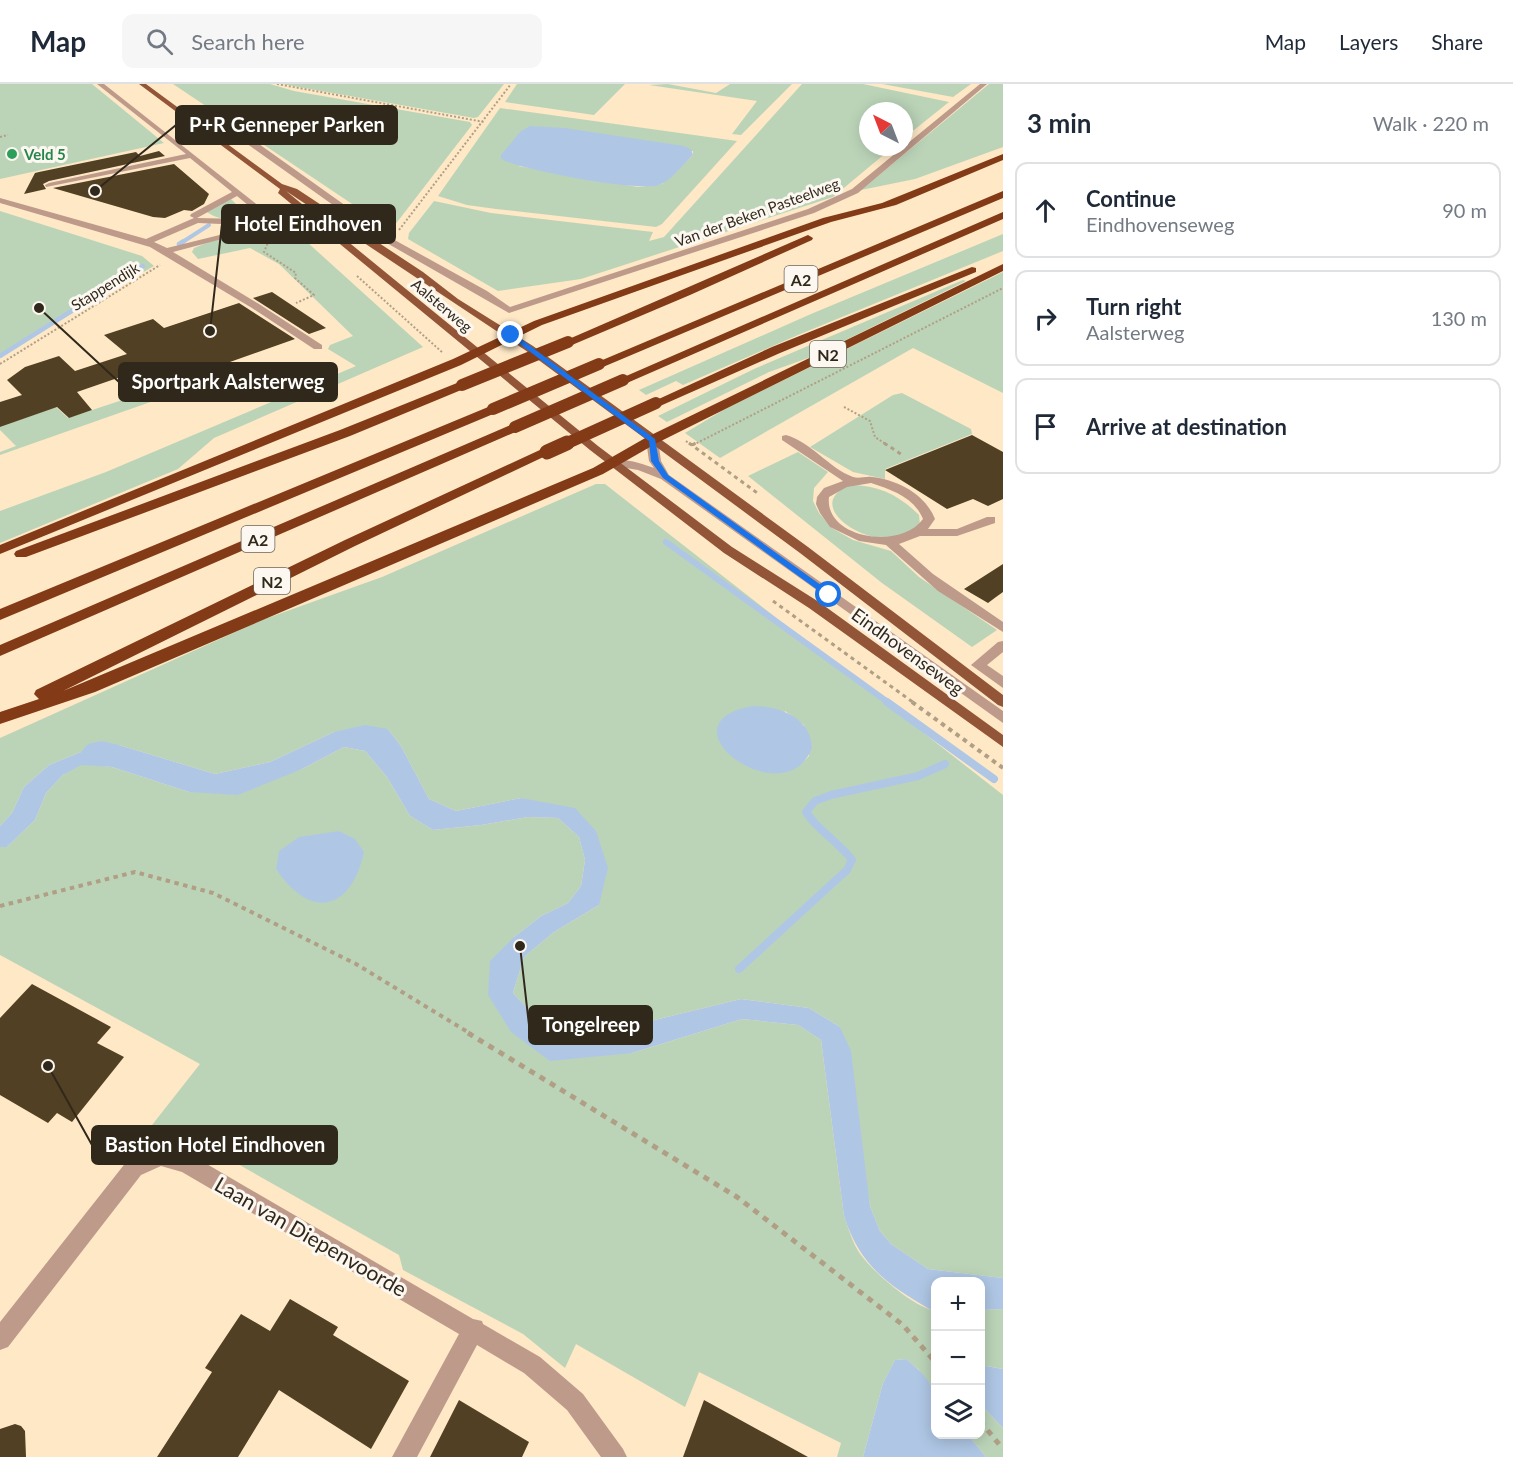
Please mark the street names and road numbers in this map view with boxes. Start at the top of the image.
street label: Van der Beken Pasteelweg [672,174,842,250]
street label: Stappendijk [68,258,143,314]
road number: A2 [784,266,818,292]
street label: Aalsterweg [408,274,476,336]
road number: N2 [810,341,846,367]
road number: A2 [242,526,274,552]
road number: N2 [254,568,290,594]
street label: Eindhovenseweg [848,603,968,699]
street label: Laan van Diepenvoorde [211,1171,411,1301]

